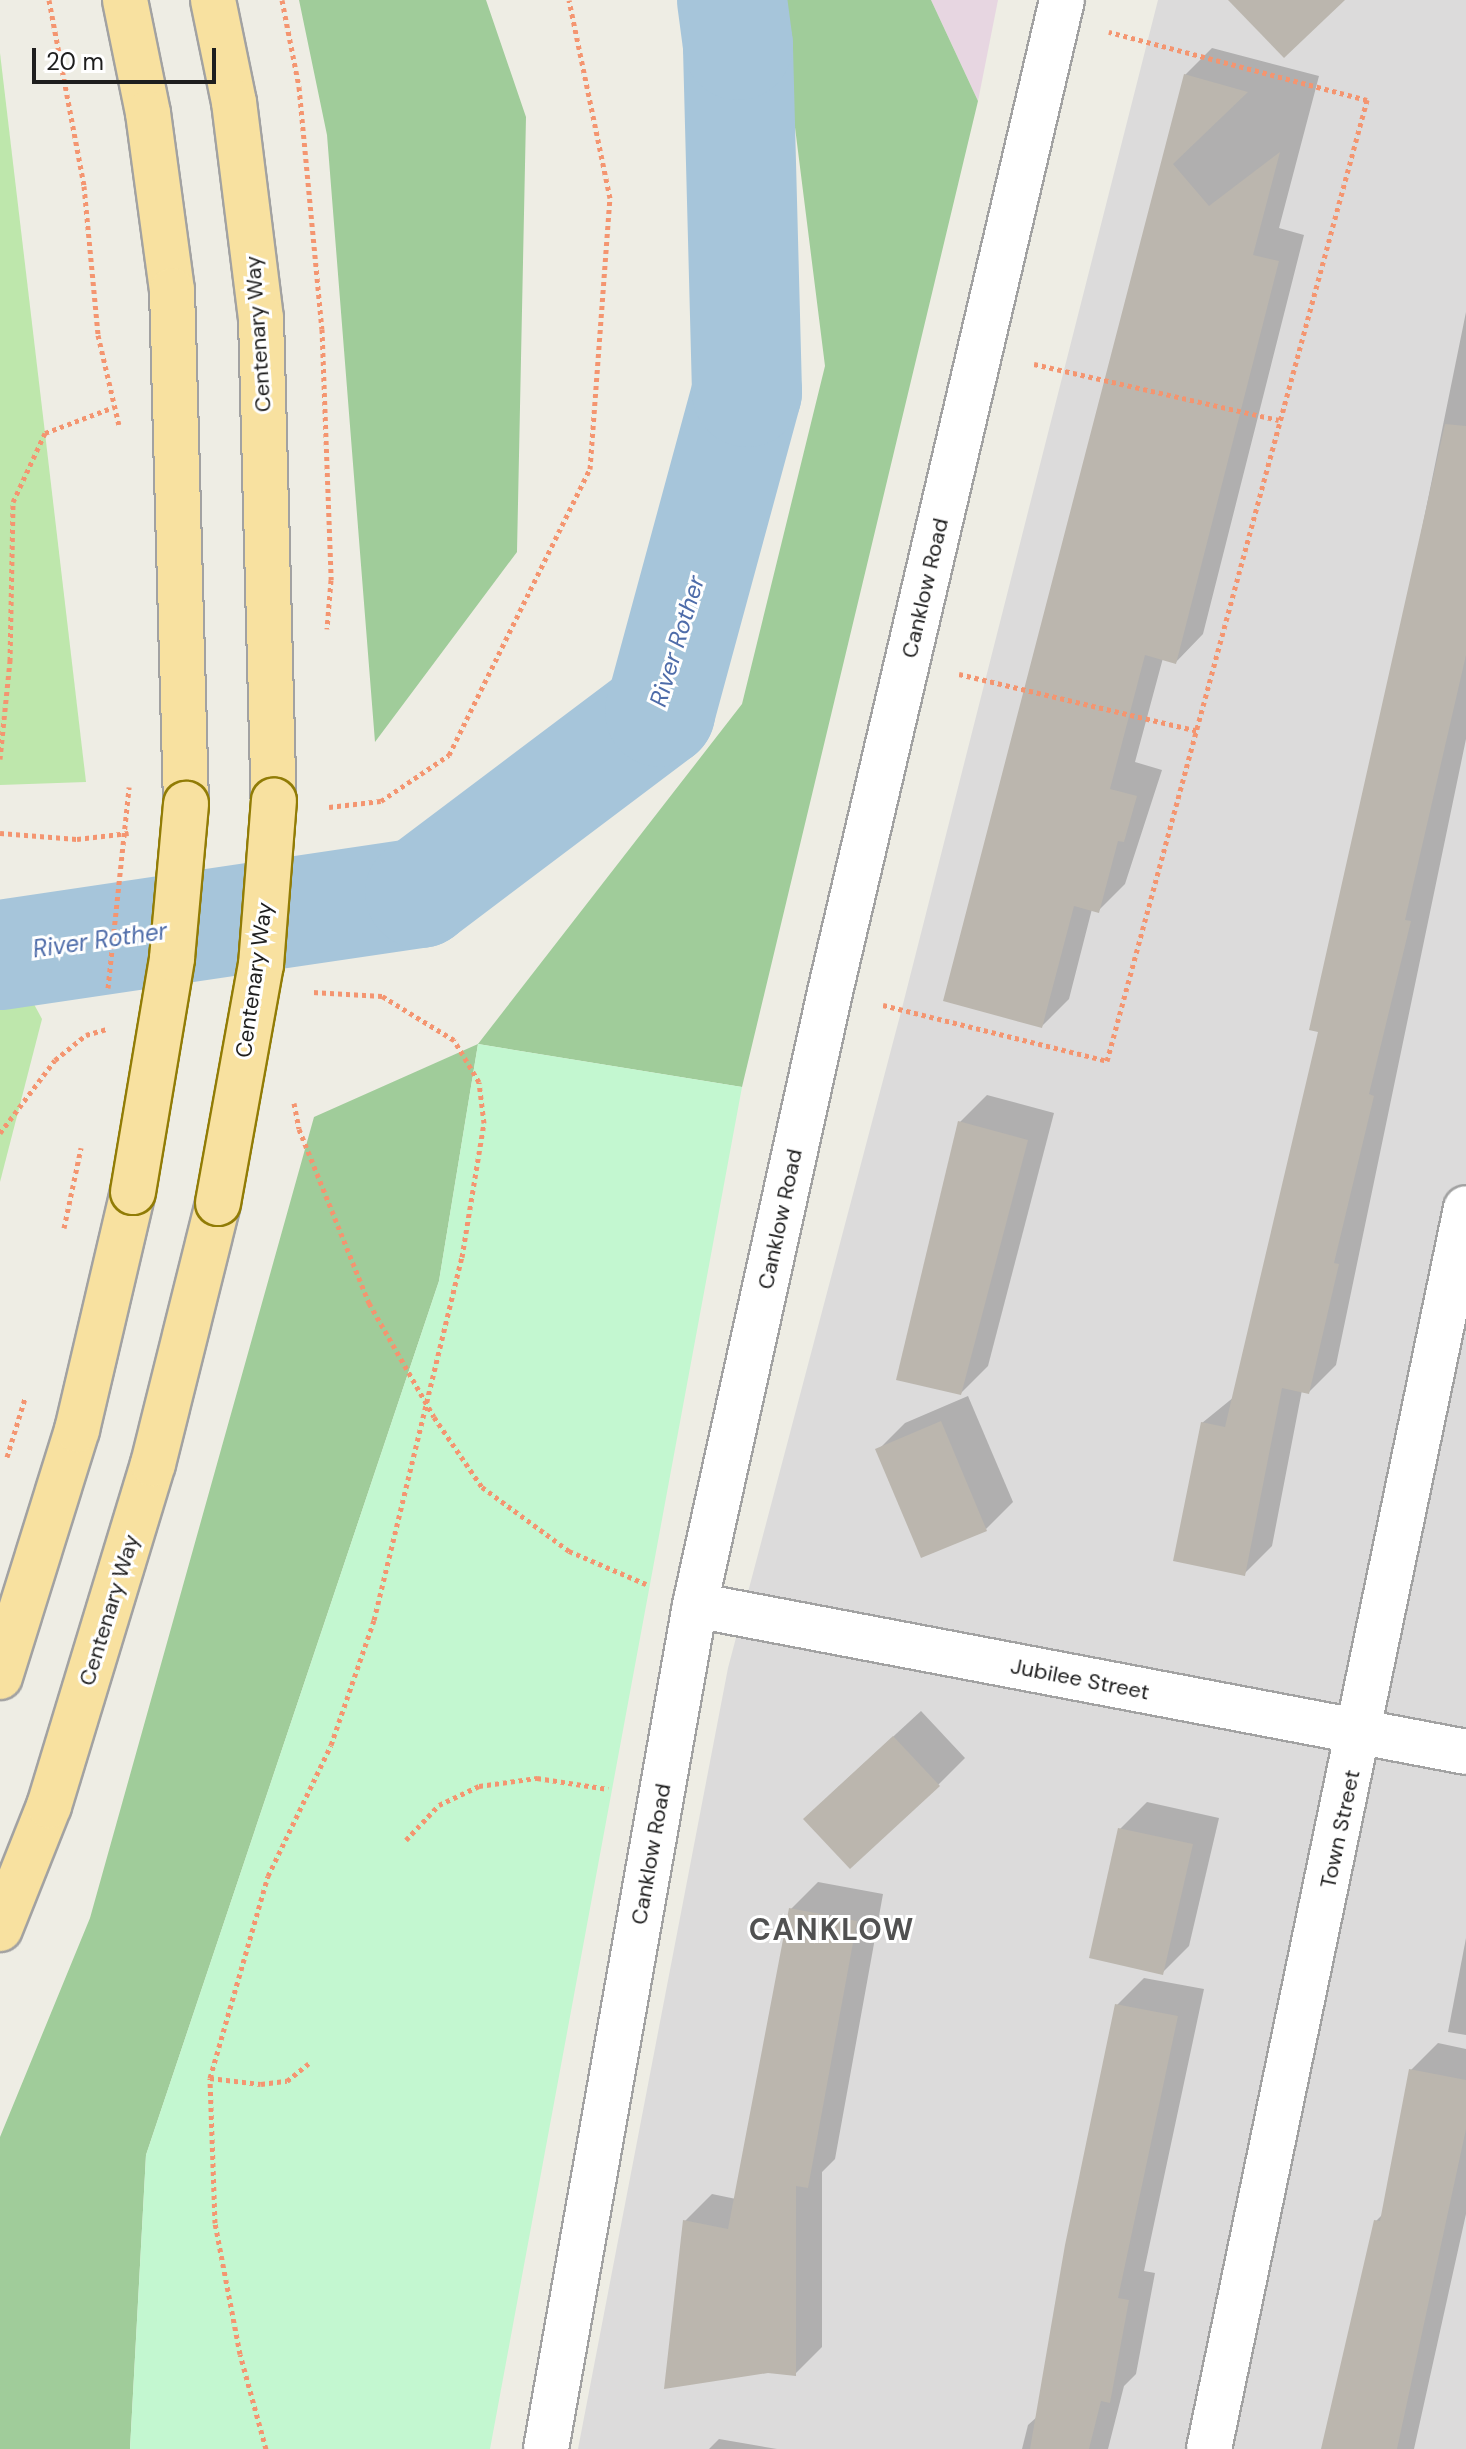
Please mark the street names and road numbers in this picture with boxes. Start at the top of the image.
street label: Centenary Way [239,255,277,413]
street label: Canklow Road [896,515,954,661]
street label: Centenary Way [230,901,278,1059]
street label: Canklow Road [752,1146,808,1292]
street label: Centenary Way [73,1531,145,1689]
street label: Jubilee Street [1008,1653,1152,1705]
street label: Town Street [1315,1767,1365,1891]
street label: Canklow Road [626,1781,676,1927]

